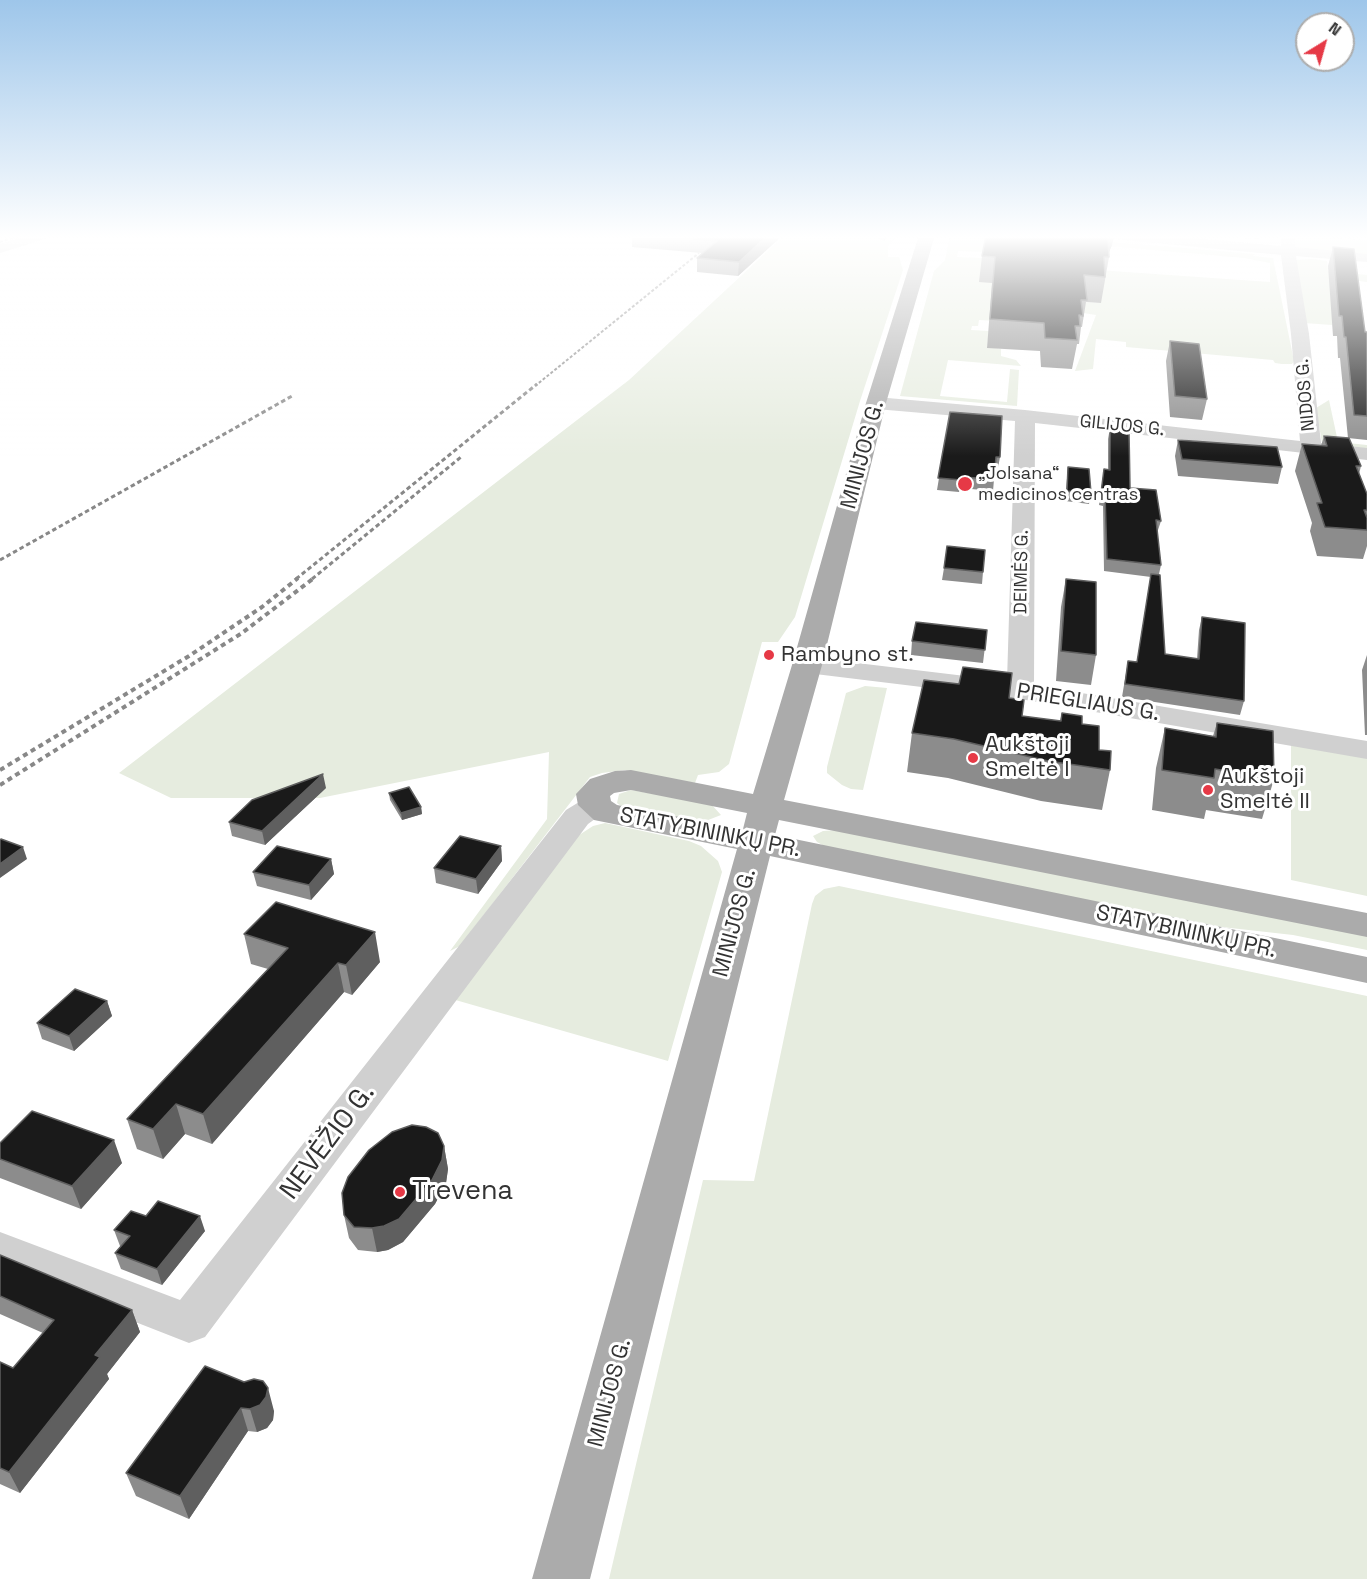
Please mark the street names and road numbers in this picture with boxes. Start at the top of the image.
street label: NIDOS G. [1292,358,1320,432]
street label: MINIJOS G. [836,398,890,512]
street label: GILIJOS G. [1079,411,1165,441]
street label: DEIMĖS G. [1010,530,1034,614]
street label: PRIEGLIAUS G. [1015,679,1161,727]
street label: STATYBININKŲ PR. [617,803,803,863]
street label: MINIJOS G. [708,866,762,980]
street label: STATYBININKŲ PR. [1093,900,1279,964]
street label: NEVĖŽIO G. [274,1078,382,1206]
street label: MINIJOS G. [583,1336,637,1450]

